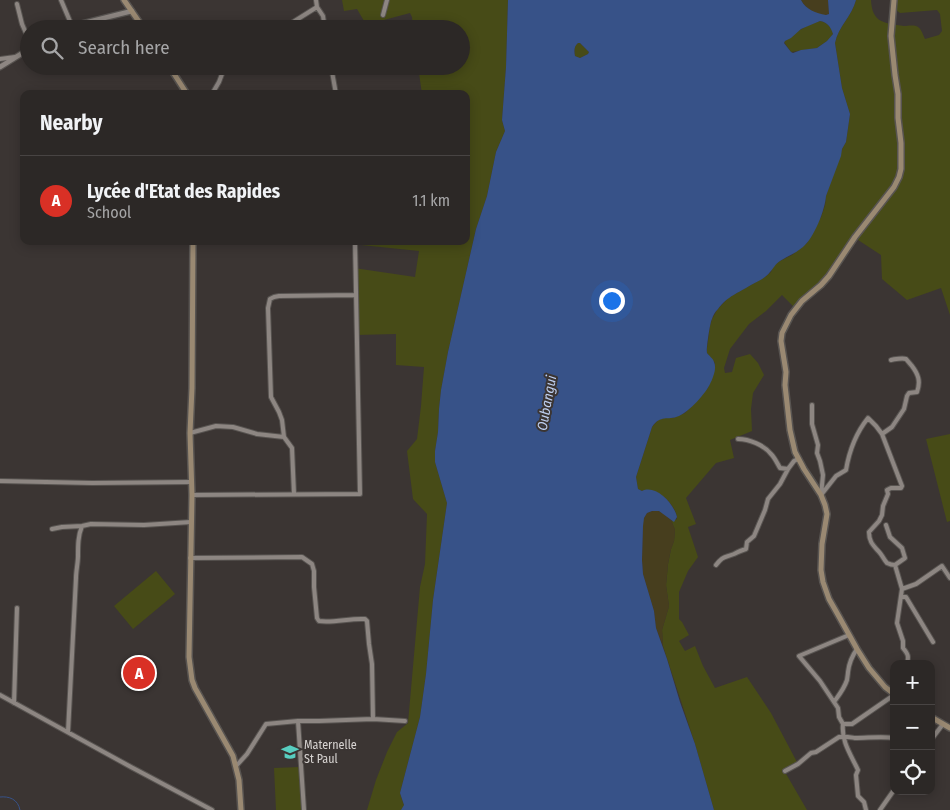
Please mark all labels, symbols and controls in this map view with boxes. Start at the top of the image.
search box [20,20,470,75]
icon: search [38,34,66,62]
text: Search here [78,36,170,59]
text: Nearby [40,110,102,136]
text: Lycée d'Etat des Rapides [87,180,280,203]
text: A [52,191,60,210]
text: 1.1 km [412,191,450,210]
text: School [87,203,131,222]
your location [599,288,625,314]
water label: Oubangui [534,373,560,432]
pin: A [123,654,155,692]
map controls [890,660,935,795]
button: + [890,660,935,705]
button: − [890,705,935,750]
place label: Maternelle St Paul [304,738,357,766]
school or university icon: Maternelle St Paul [280,742,300,762]
button: locate [890,750,935,795]

